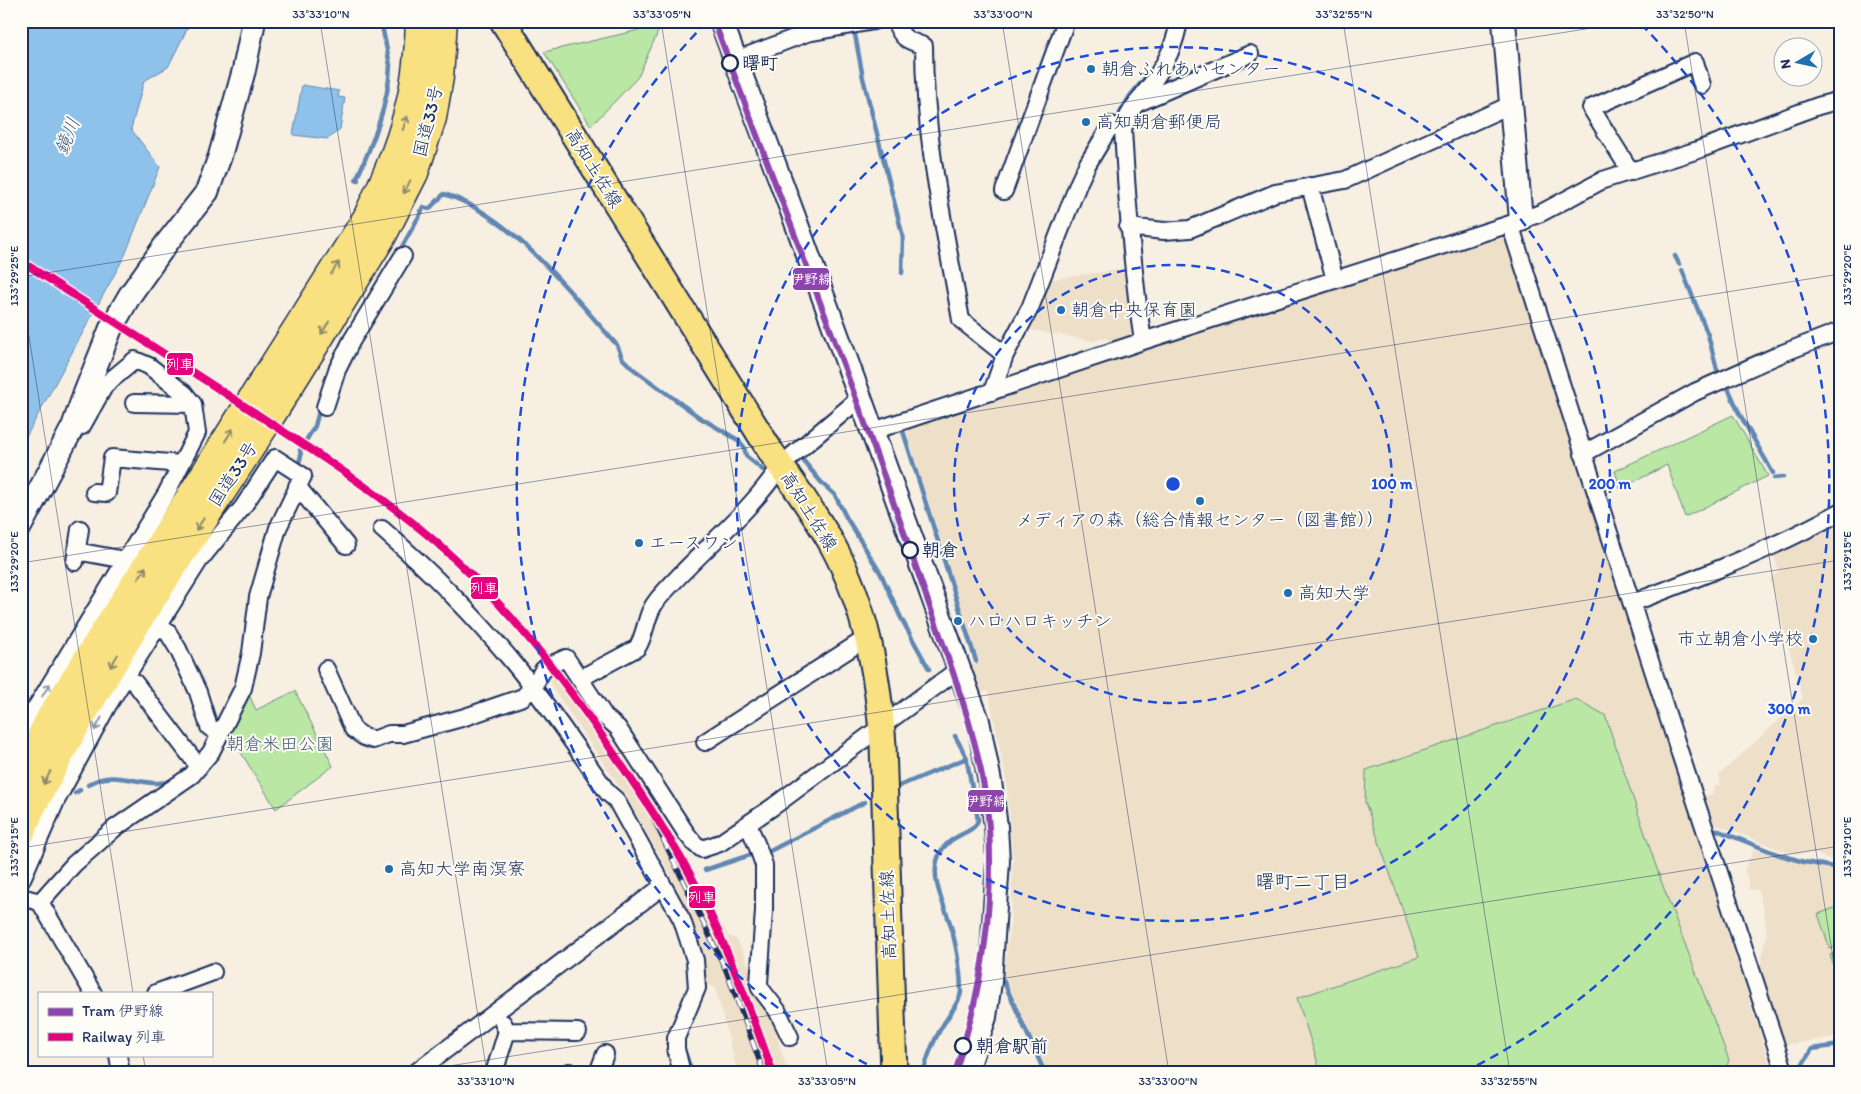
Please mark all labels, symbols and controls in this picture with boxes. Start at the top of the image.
text: 33°33'10"N [292,7,350,21]
text: 33°33'05"N [633,7,691,21]
text: 33°33'00"N [973,7,1033,21]
text: 33°32'55"N [1316,7,1372,21]
text: 33°32'50"N [1656,7,1714,21]
north arrow [1774,38,1824,88]
place label: 曙町 [742,52,778,74]
marker: 曙町 [721,54,739,72]
place label: 朝倉ふれあいセンター [1101,58,1280,80]
text: N [1777,58,1795,70]
marker: 朝倉ふれあいセンター [1085,63,1097,75]
street label: 国道33号 [408,83,448,159]
place label: 高知朝倉郵便局 [1096,111,1222,133]
water label: 鏡川 [49,114,85,158]
one-way arrow [401,115,410,131]
marker: 高知朝倉郵便局 [1080,116,1092,128]
street label: 高知土佐線 [561,124,627,212]
one-way arrow [402,179,411,194]
text: 133°29'20"E [1840,244,1854,306]
text: 133°29'25"E [7,245,21,306]
one-way arrow [330,262,340,276]
line badge: 伊野線 [792,267,830,291]
text: 伊野線 [790,271,832,288]
place label: 朝倉中央保育園 [1071,299,1197,321]
marker: 朝倉中央保育園 [1055,304,1067,316]
one-way arrow [320,320,330,334]
line badge: 列車 [166,352,194,376]
text: 列車 [166,356,194,373]
one-way arrow [224,428,234,442]
street label: 国道33号 [204,437,262,511]
street label: 高知土佐線 [776,467,842,555]
centre of rings [1164,475,1182,493]
text: 100 m [1371,475,1413,493]
text: 200 m [1589,475,1632,493]
marker: メディアの森（総合情報センター（図書館）） [1194,495,1206,507]
place label: メディアの森（総合情報センター（図書館）） [1016,509,1384,531]
one-way arrow [195,516,205,530]
text: 133°29'20"E [7,531,21,593]
text: 133°29'15"E [1840,531,1854,591]
place label: エースワン [649,532,738,554]
marker: エースワン [633,537,645,549]
place label: 朝倉 [922,539,958,561]
marker: 朝倉 [901,541,919,559]
one-way arrow [138,566,148,580]
line badge: 列車 [470,576,499,600]
text: 列車 [470,580,498,597]
place label: 高知大学 [1298,582,1370,604]
marker: 高知大学 [1282,587,1294,599]
place label: ハロハロキッチン [968,610,1112,632]
marker: ハロハロキッチン [952,615,964,627]
place label: 市立朝倉小学校 [1677,628,1803,650]
marker: 市立朝倉小学校 [1807,633,1819,645]
one-way arrow [108,654,118,668]
one-way arrow [41,683,51,697]
text: 300 m [1768,700,1811,718]
one-way arrow [93,717,103,732]
park label: 朝倉米田公園 [226,733,334,755]
one-way arrow [42,770,51,785]
line badge: 伊野線 [967,789,1005,813]
text: 伊野線 [965,793,1007,810]
text: 133°29'10"E [1840,816,1854,877]
text: 133°29'15"E [7,817,21,877]
place label: 高知大学南溟寮 [399,858,525,880]
marker: 高知大学南溟寮 [383,863,395,875]
street label: 高知土佐線 [875,870,901,960]
district label: 曙町二丁目 [1255,870,1351,893]
line badge: 列車 [688,885,716,909]
text: 列車 [688,889,716,906]
legend [38,992,212,1056]
text: Tram 伊野線 [82,1002,164,1020]
text: Railway 列車 [82,1028,165,1046]
place label: 朝倉駅前 [976,1035,1048,1057]
marker: 朝倉駅前 [954,1037,972,1055]
text: 33°33'10"N [457,1074,515,1088]
text: 33°33'05"N [798,1074,856,1088]
text: 33°33'00"N [1138,1074,1198,1088]
text: 33°32'55"N [1481,1074,1537,1088]

